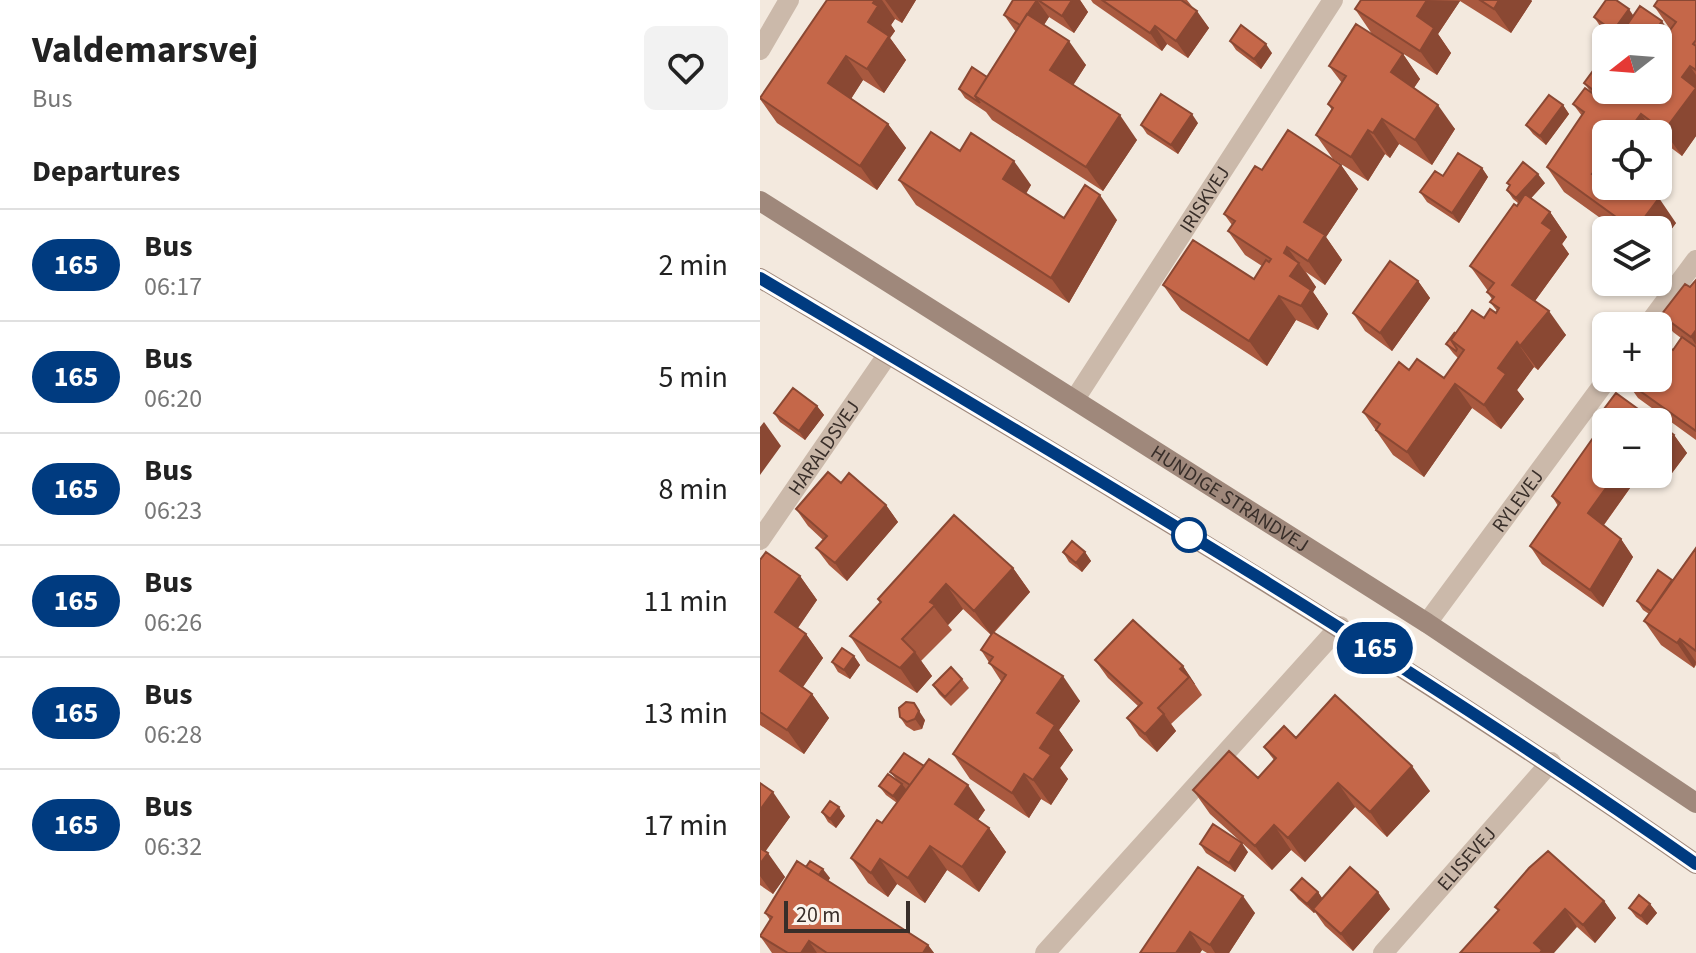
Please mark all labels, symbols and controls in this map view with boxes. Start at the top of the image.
text: Valdemarsvej [32,23,258,77]
north arrow [1592,24,1672,104]
map controls [1592,24,1672,488]
button: heart [644,26,728,110]
text: Bus [32,80,72,117]
button: locate [1592,120,1672,200]
text: Departures [32,150,180,193]
street label: IRISKVEJ [1173,161,1237,239]
button: layers [1592,216,1672,296]
text: Bus [144,225,192,268]
text: 2 min [658,244,728,287]
text: 165 [54,245,98,285]
text: 06:17 [144,268,202,305]
button: + [1592,312,1672,392]
text: Bus [144,337,192,380]
text: 5 min [658,356,728,399]
text: 165 [54,357,98,397]
text: 06:20 [144,380,202,417]
street label: HARALDSVEJ [782,395,867,501]
button: − [1592,408,1672,488]
street label: HUNDIGE STRANDVEJ [1145,439,1314,560]
text: Bus [144,449,192,492]
street label: RYLEVEJ [1486,464,1551,538]
text: 8 min [658,468,728,511]
text: 165 [54,469,98,509]
text: 06:23 [144,492,202,529]
unlabelled marker [1172,518,1206,552]
text: Bus [144,561,192,604]
text: 11 min [644,580,728,623]
text: 165 [54,581,98,621]
text: 06:26 [144,604,202,641]
line badge: 165 [1329,622,1421,674]
text: 165 [1353,628,1397,668]
text: Bus [144,673,192,716]
text: 13 min [644,692,728,735]
text: 165 [54,693,98,733]
text: 06:28 [144,716,202,753]
text: Bus [144,785,192,828]
text: 17 min [644,804,728,847]
text: 165 [54,805,98,845]
street label: ELISEVEJ [1431,821,1503,897]
text: 06:32 [144,828,202,865]
scale bar [784,897,910,933]
text: 20 m [796,899,841,931]

